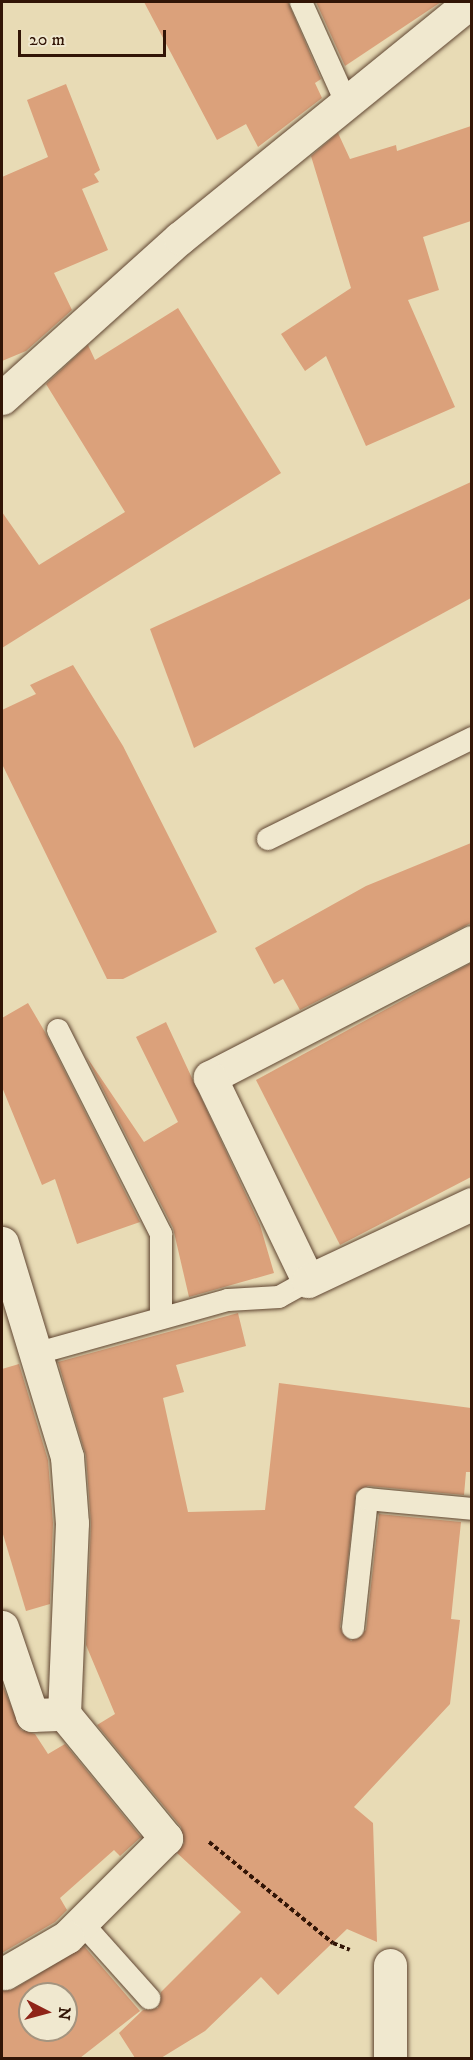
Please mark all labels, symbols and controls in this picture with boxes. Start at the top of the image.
scale bar [21,18,170,56]
text: 20 m [29,29,65,51]
north arrow [18,1982,78,2042]
text: N [53,2006,75,2021]

